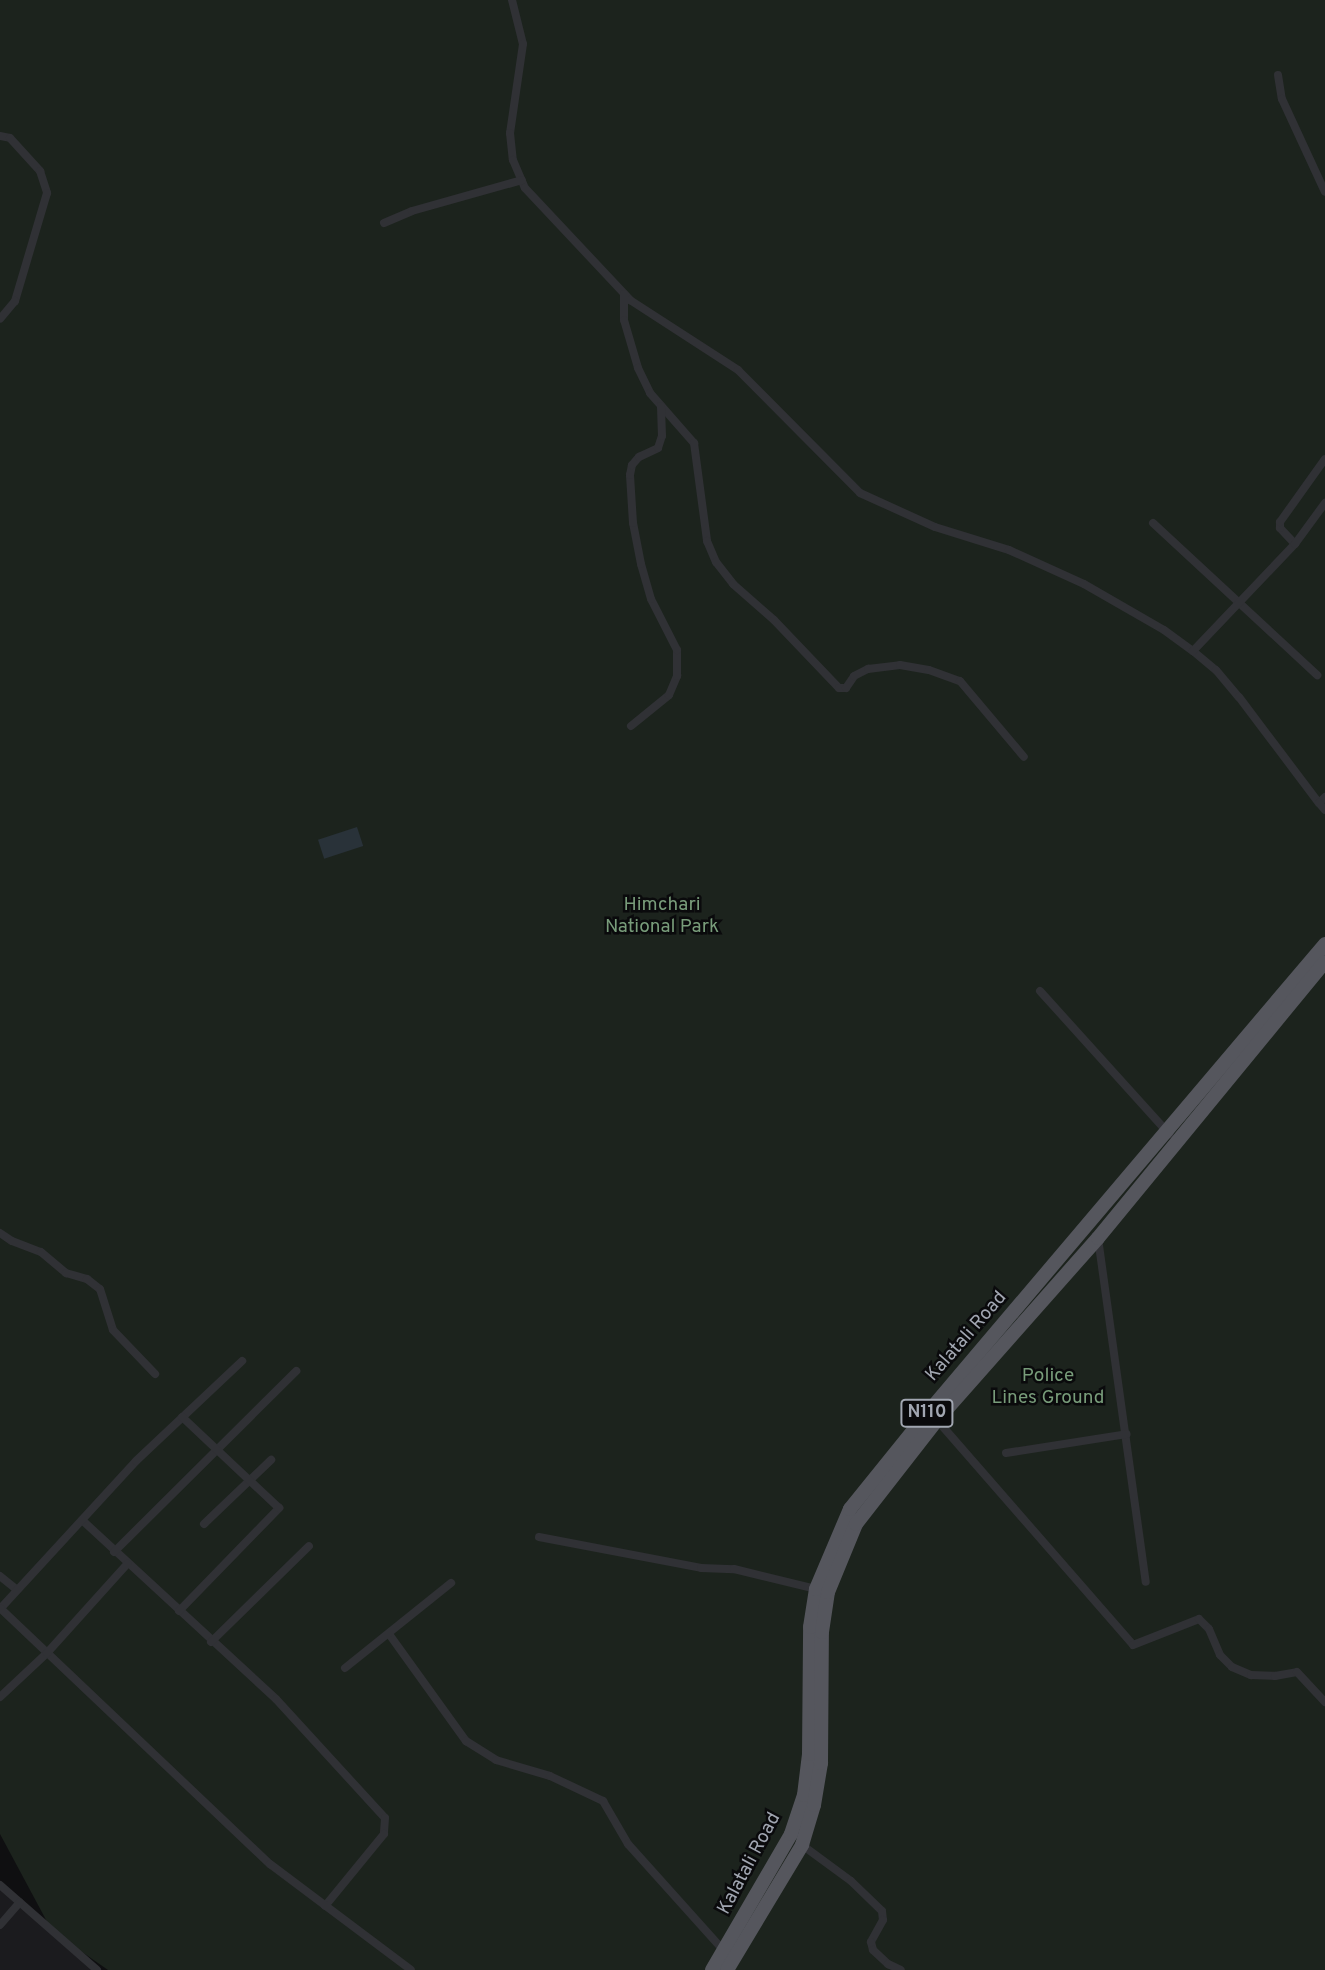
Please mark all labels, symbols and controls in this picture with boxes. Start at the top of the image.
park label: Himchari National Park [605,895,719,939]
street label: Kalatali Road [922,1287,1012,1387]
park label: Police Lines Ground [992,1366,1104,1410]
road number: N110 [899,1398,955,1428]
street label: Kalatali Road [714,1809,786,1919]

